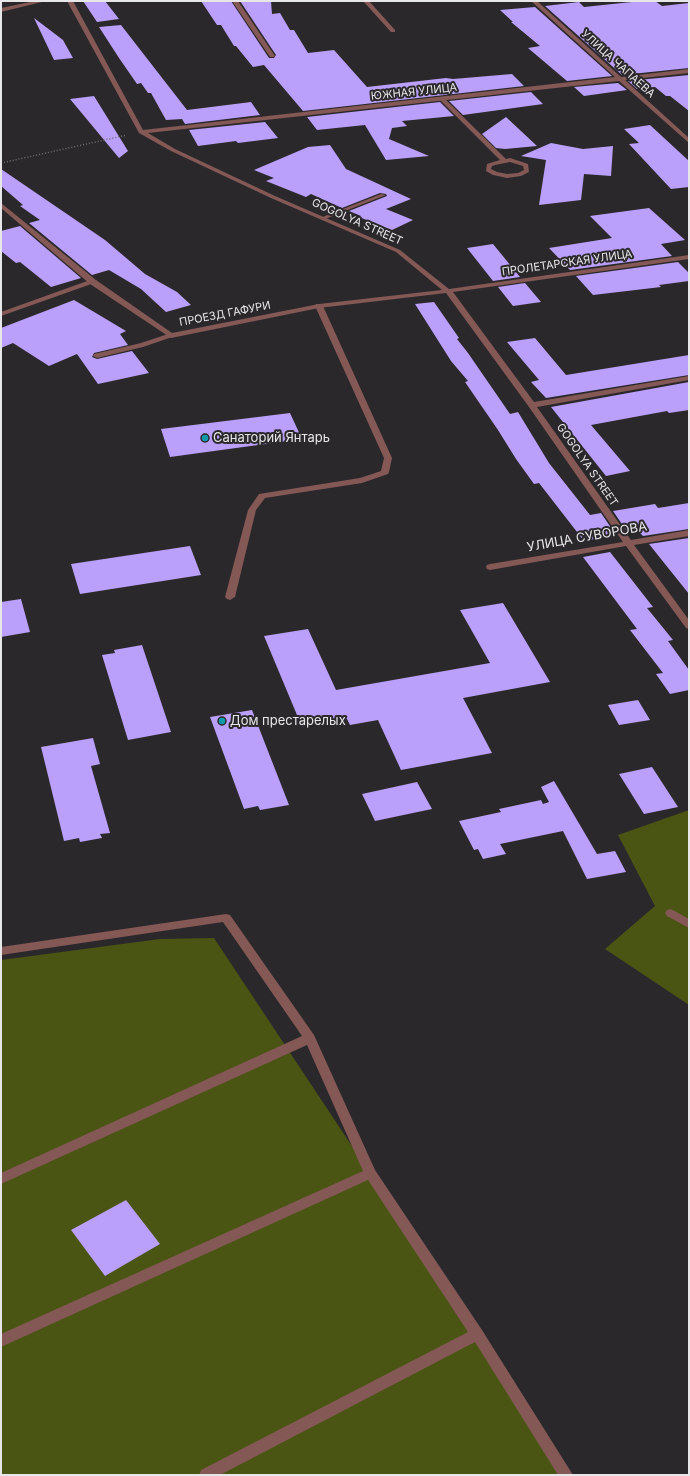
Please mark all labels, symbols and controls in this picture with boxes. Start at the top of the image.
street label: УЛИЦА ЧАПАЕВА [578,27,658,101]
street label: ЮЖНАЯ УЛИЦА [370,81,458,103]
street label: GOGOLYA STREET [310,196,404,248]
street label: ПРОЛЕТАРСКАЯ УЛИЦА [501,247,633,279]
street label: ПРОЕЗД ГАФУРИ [178,299,272,329]
street label: GOGOLYA STREET [553,421,621,509]
place label: Санаторий Янтарь [213,430,330,446]
marker: Санаторий Янтарь [200,433,210,443]
street label: УЛИЦА СУВОРОВА [526,519,648,555]
place label: Дом престарелых [230,713,346,729]
marker: Дом престарелых [217,716,227,726]

